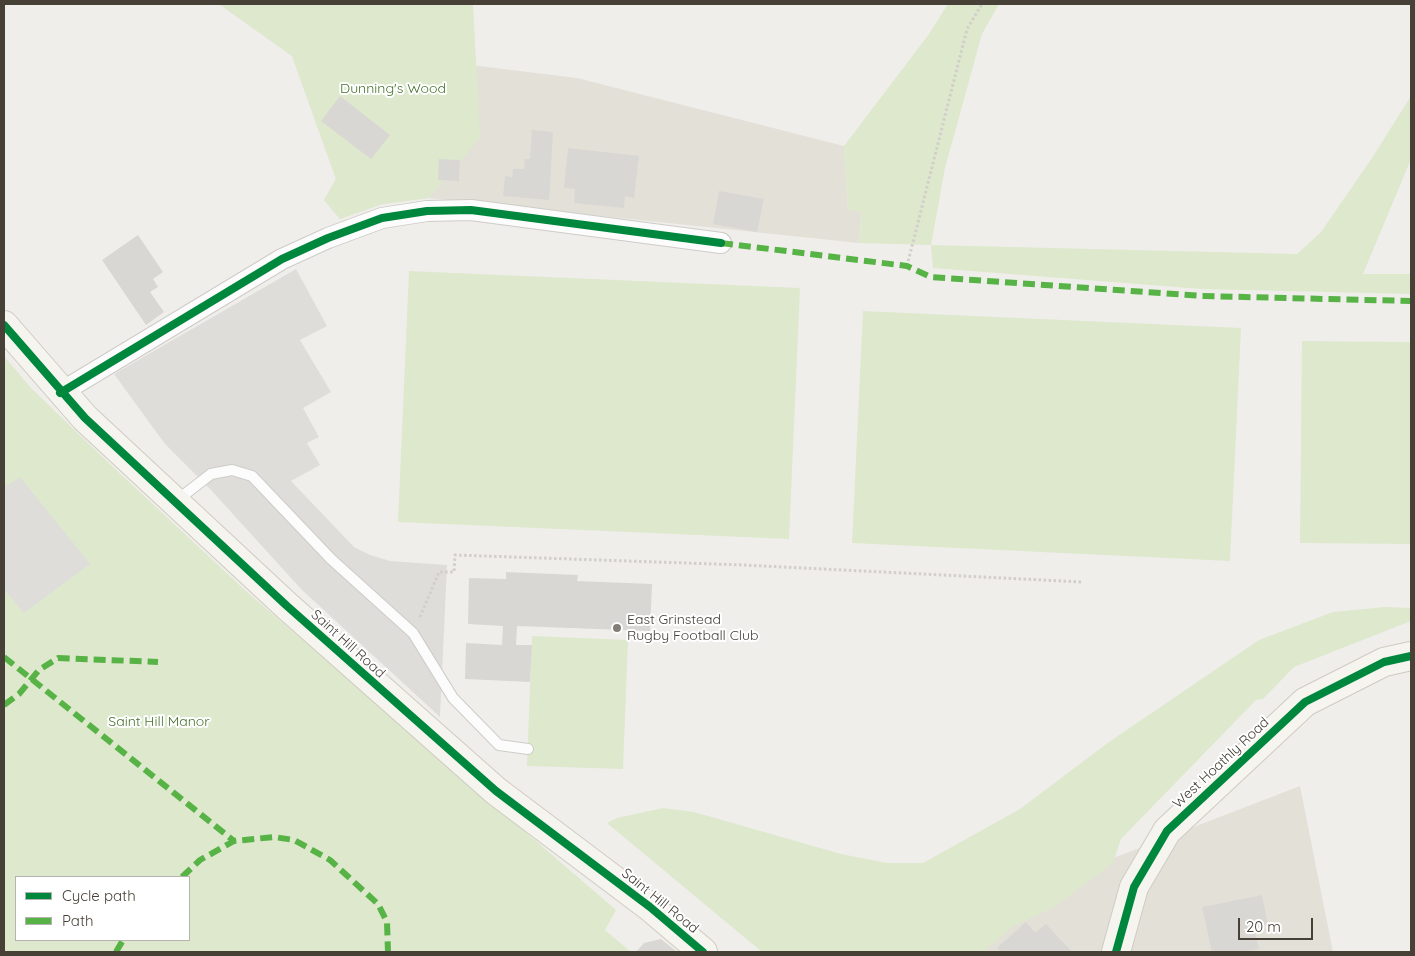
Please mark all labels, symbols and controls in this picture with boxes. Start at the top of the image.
park label: Dunning's Wood [340,81,446,97]
street label: Saint Hill Road [307,606,389,682]
place label: East Grinstead Rugby Football Club [627,612,758,644]
marker: East Grinstead Rugby Football Club [611,622,623,634]
park label: Saint Hill Manor [108,714,210,730]
street label: West Hoathly Road [1169,714,1273,812]
street label: Saint Hill Road [618,865,702,937]
legend [15,876,190,941]
text: Cycle path [62,886,136,905]
scale bar [1240,908,1315,940]
text: Path [62,911,94,930]
text: 20 m [1246,917,1281,936]

